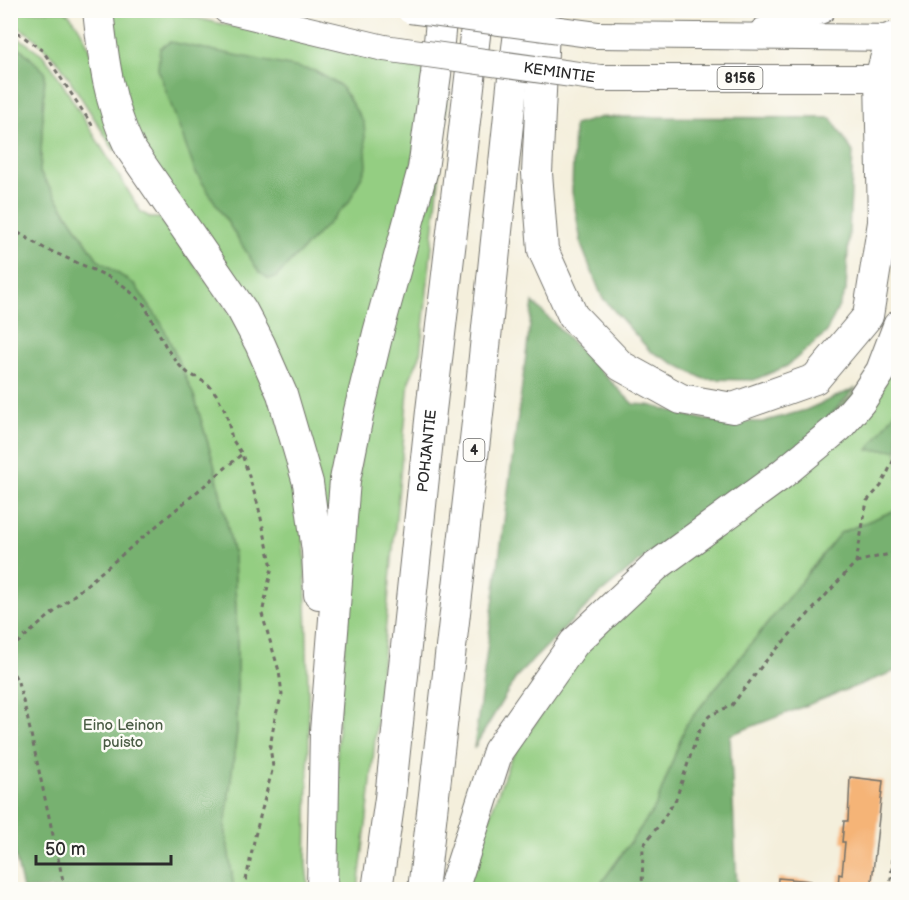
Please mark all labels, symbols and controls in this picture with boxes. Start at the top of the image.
street label: KEMINTIE [522,58,596,87]
road number: 8156 [718,67,762,89]
street label: POHJANTIE [413,409,441,493]
road number: 4 [464,439,484,461]
park label: Eino Leinon puisto [83,716,163,752]
scale bar [36,828,171,866]
text: 50 m [45,839,86,860]

